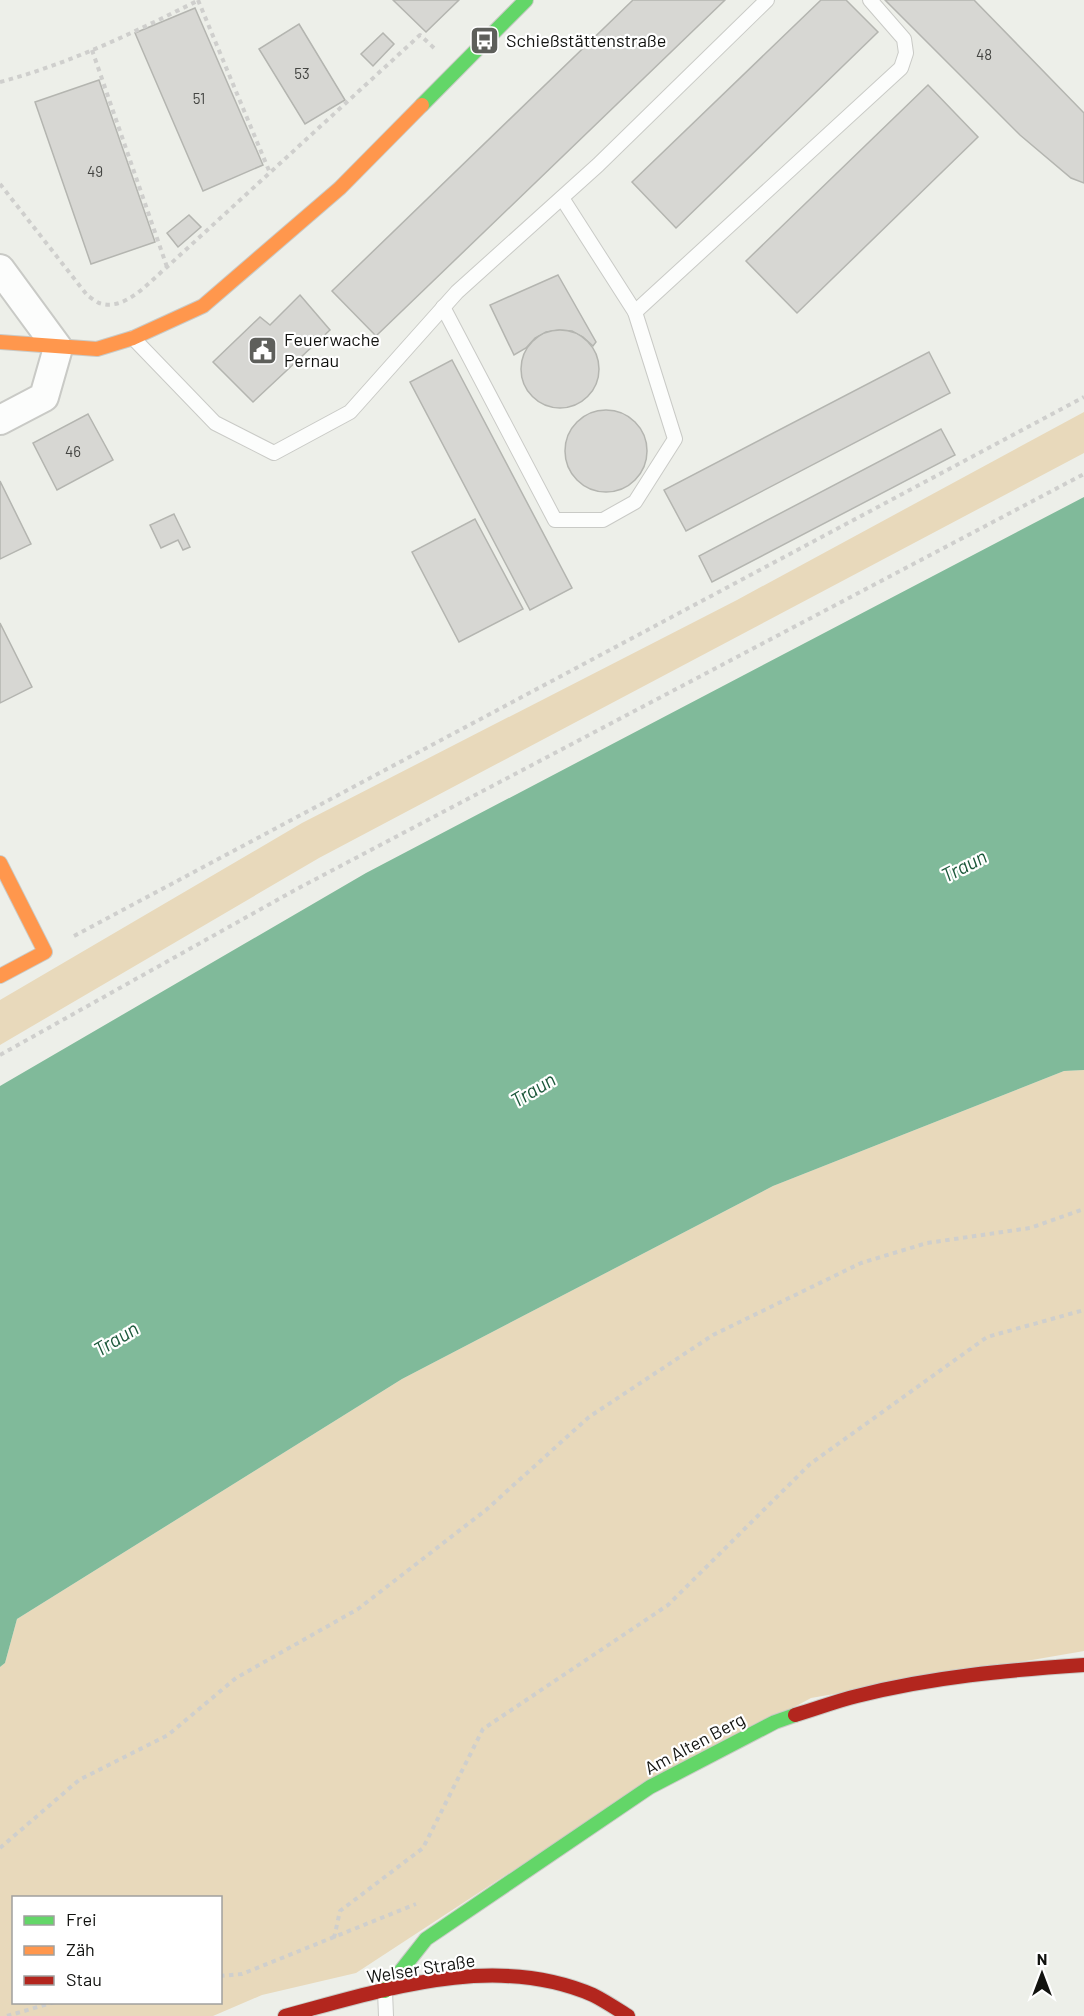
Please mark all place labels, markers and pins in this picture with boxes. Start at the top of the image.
bus stop icon: Schießstättenstraße [469,25,501,57]
place label: Schießstättenstraße [506,29,666,51]
place label: Feuerwache Pernau [284,328,380,371]
public building icon: Feuerwache Pernau [247,334,279,366]

